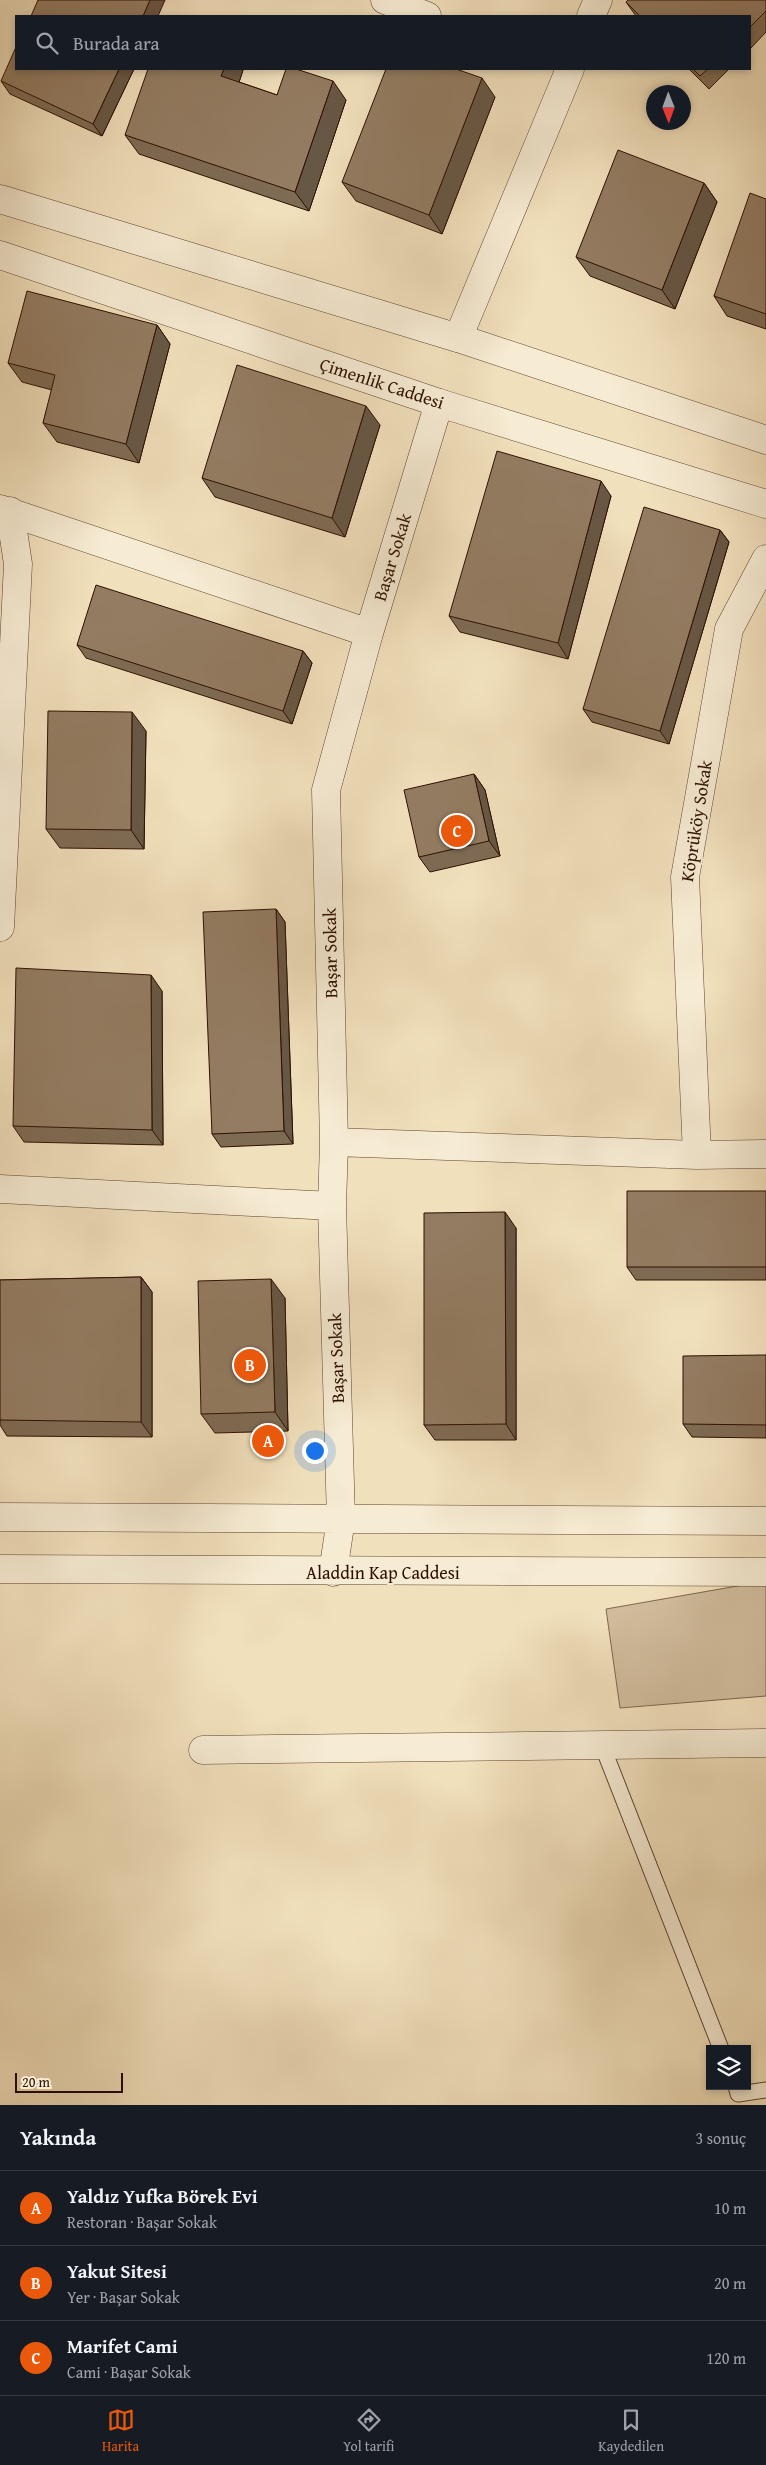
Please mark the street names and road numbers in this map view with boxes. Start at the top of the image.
street label: Çimenlik Caddesi [316,350,448,416]
street label: Başar Sokak [366,509,418,604]
street label: Köprüköy Sokak [673,757,719,884]
street label: Başar Sokak [316,907,344,998]
street label: Başar Sokak [321,1311,351,1404]
street label: Aladdin Kap Caddesi [306,1559,460,1586]

